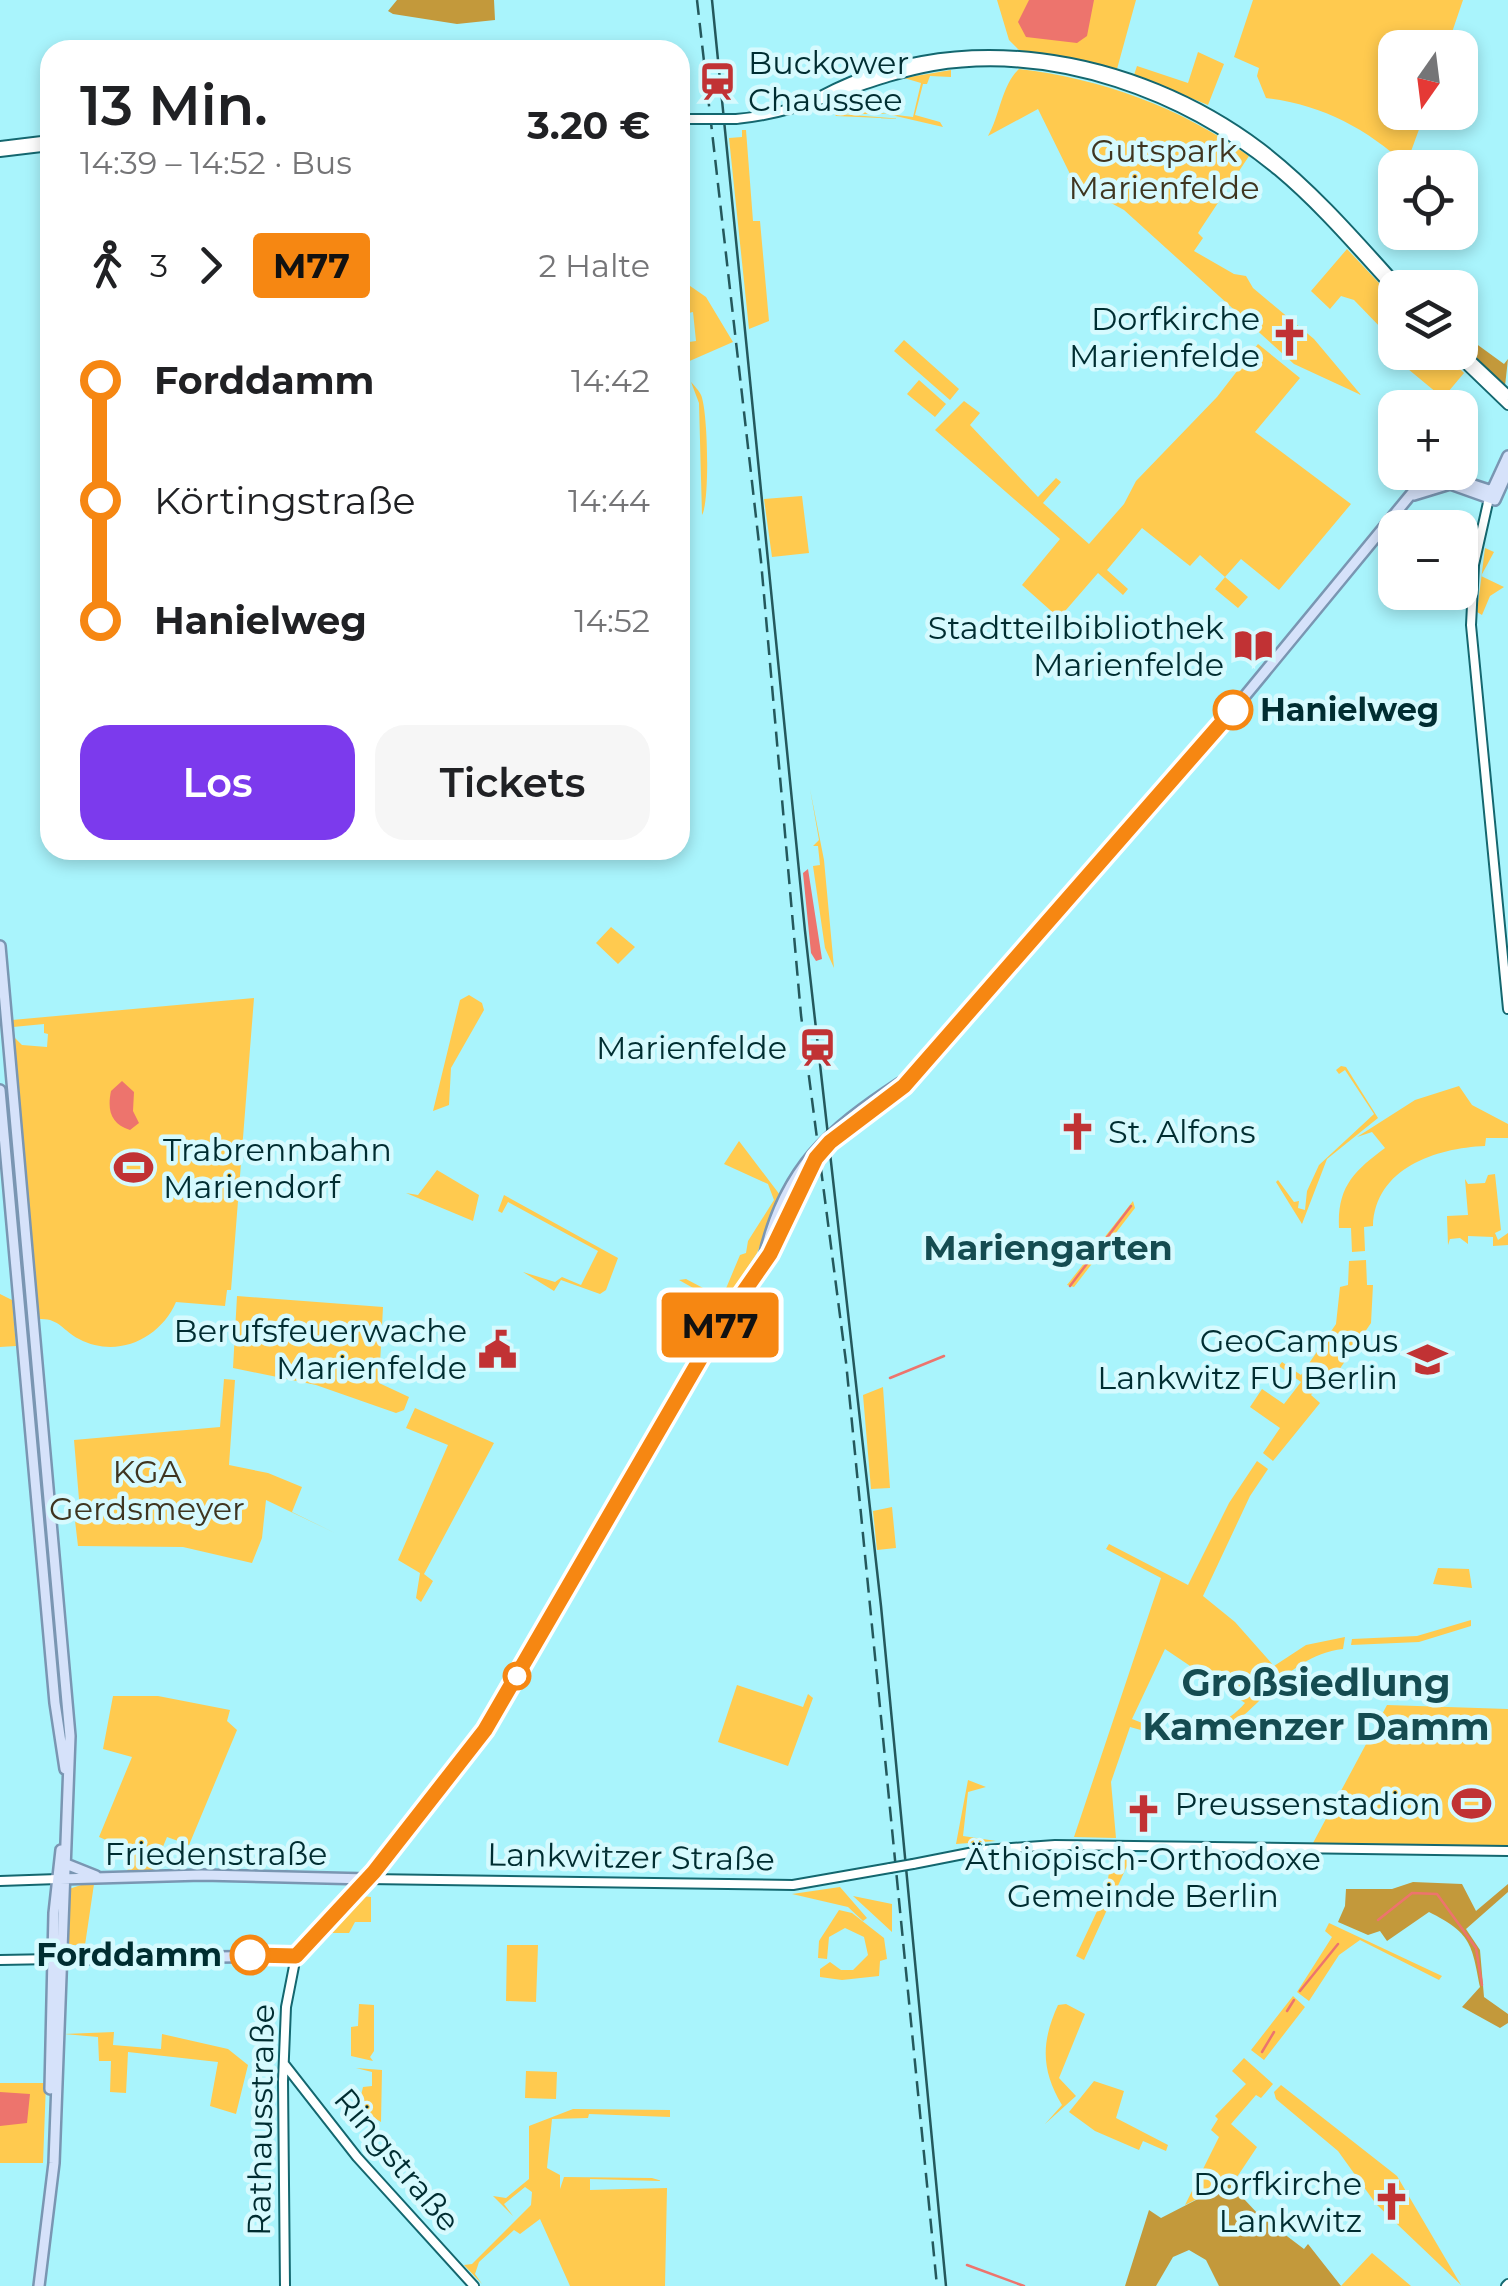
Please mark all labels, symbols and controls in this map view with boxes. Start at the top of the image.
north arrow [1378,30,1478,130]
map controls [1378,30,1478,610]
place label: Buckower Chaussee [748,43,909,119]
station icon: Buckower Chaussee [697,60,739,102]
text: 13 Min. [80,72,268,139]
text: 3.20 € [527,102,650,149]
park label: Gutspark Marienfelde [1068,131,1260,207]
text: 14:39 – 14:52 · Bus [80,143,352,182]
button: locate [1378,150,1478,250]
icon: walk [80,238,135,293]
icon: forward [183,238,238,293]
text: M77 [273,244,350,287]
text: 3 [150,246,168,285]
text: 2 Halte [538,246,650,285]
button: layers [1378,270,1478,370]
place label: Dorfkirche Marienfelde [1069,299,1260,375]
church icon: Dorfkirche Marienfelde [1269,316,1311,358]
text: Forddamm [154,357,374,404]
text: 14:42 [571,361,650,400]
button: + [1378,390,1478,490]
text: Körtingstraße [154,477,416,524]
text: 14:44 [568,481,650,520]
button: − [1378,510,1478,610]
text: Hanielweg [154,597,367,644]
text: 14:52 [574,601,650,640]
place label: Stadtteilbibliothek Marienfelde [928,608,1224,684]
library icon: Stadtteilbibliothek Marienfelde [1233,625,1275,667]
place label: Hanielweg [1260,690,1439,729]
marker: Hanielweg [1214,691,1252,729]
button: Los [80,725,355,840]
button: Tickets [375,725,650,840]
station icon: Marienfelde [796,1027,838,1069]
place label: Marienfelde [596,1028,787,1067]
church icon: St. Alfons [1057,1111,1099,1153]
place label: St. Alfons [1108,1112,1256,1151]
place label: Trabrennbahn Mariendorf [163,1130,392,1206]
sports icon: Trabrennbahn Mariendorf [112,1147,154,1189]
district label: Mariengarten [923,1226,1173,1269]
line badge: M77 [662,1292,778,1358]
text: M77 [682,1304,758,1347]
place label: Berufsfeuerwache Marienfelde [174,1311,467,1387]
place label: GeoCampus Lankwitz FU Berlin [1097,1321,1398,1397]
public building icon: Berufsfeuerwache Marienfelde [476,1328,518,1370]
school or university icon: GeoCampus Lankwitz FU Berlin [1407,1338,1449,1380]
park label: KGA Gerdsmeyer [49,1452,245,1528]
district label: Großsiedlung Kamenzer Damm [1142,1659,1490,1750]
unlabelled marker [504,1663,530,1689]
sports icon: Preussenstadion [1450,1783,1492,1825]
place label: Preussenstadion [1174,1784,1441,1823]
church icon: Äthiopisch-Orthodoxe Gemeinde Berlin [1122,1793,1164,1835]
street label: Friedenstraße [105,1834,327,1873]
street label: Lankwitzer Straße [487,1834,775,1879]
place label: Äthiopisch-Orthodoxe Gemeinde Berlin [965,1839,1321,1915]
place label: Forddamm [36,1935,222,1974]
marker: Forddamm [231,1936,269,1974]
street label: Rathausstraße [239,2004,282,2236]
street label: Ringstraße [326,2080,469,2239]
place label: Dorfkirche Lankwitz [1193,2164,1362,2240]
church icon: Dorfkirche Lankwitz [1371,2181,1413,2223]

